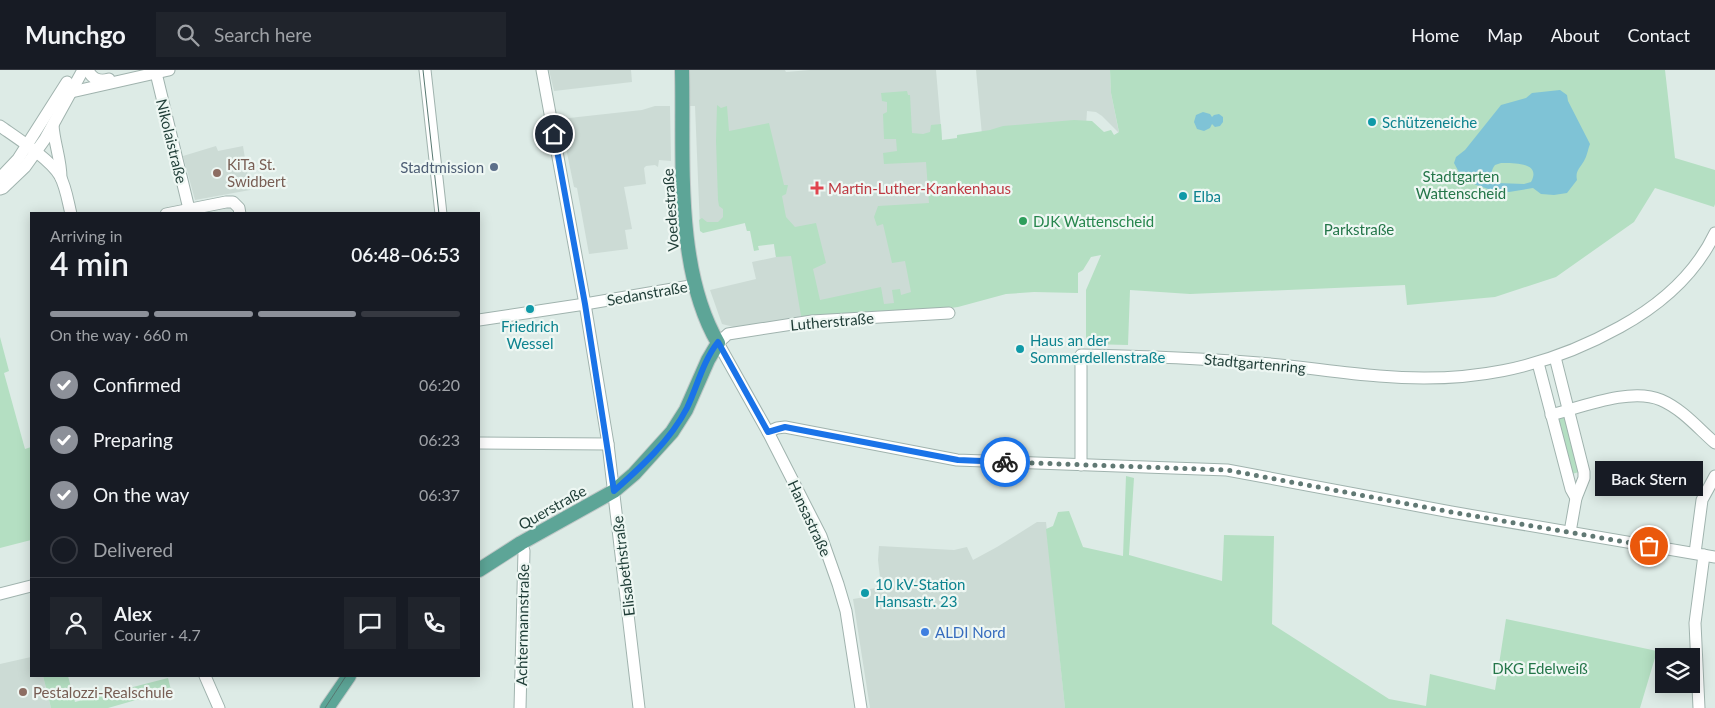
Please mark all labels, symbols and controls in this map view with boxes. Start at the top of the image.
search box [156,12,506,57]
text: Munchgo [25,20,126,49]
icon: search [174,21,202,49]
text: Search here [214,23,312,46]
text: Home [1411,24,1459,46]
text: Map [1487,24,1523,46]
text: About [1551,24,1600,46]
text: Contact [1628,24,1690,46]
street label: Nikolaistraße [153,97,191,185]
pin [533,113,575,155]
place label: Schützeneiche [1382,113,1477,131]
marker: Schützeneiche [1366,116,1378,128]
icon: home [540,120,568,148]
place label: KiTa St. Swidbert [227,155,286,190]
place label: Stadtmission [400,158,484,176]
marker: Stadtmission [488,161,500,173]
marker: KiTa St. Swidbert [211,167,223,179]
park label: Stadtgarten Wattenscheid [1416,167,1506,202]
street label: Voedestraße [658,168,682,252]
place label: Martin-Luther-Krankenhaus [828,179,1011,197]
marker: Martin-Luther-Krankenhaus [810,181,824,195]
place label: Elba [1193,187,1221,205]
marker: Elba [1177,190,1189,202]
place label: DJK Wattenscheid [1033,212,1154,230]
marker: DJK Wattenscheid [1017,215,1029,227]
park label: Parkstraße [1324,220,1394,238]
text: Arriving in [50,226,123,245]
text: 06:48–06:53 [351,243,460,266]
text: 4 min [50,244,129,283]
street label: Sedanstraße [605,277,689,309]
marker: Friedrich Wessel [524,303,536,315]
street label: Lutherstraße [789,308,875,334]
place label: Friedrich Wessel [501,317,559,352]
text: On the way · 660 m [50,325,188,344]
place label: Haus an der Sommerdellenstraße [1030,331,1165,366]
marker: Haus an der Sommerdellenstraße [1014,343,1026,355]
street label: Stadtgartenring [1203,350,1307,376]
icon: check [50,371,78,399]
text: Confirmed [93,373,181,396]
text: 06:20 [419,375,460,394]
icon: check [50,426,78,454]
text: Preparing [93,428,173,451]
text: 06:23 [419,430,460,449]
courier [980,437,1030,487]
icon: bike [991,448,1019,476]
callout: Back Stern [1595,461,1703,496]
text: Back Stern [1611,469,1687,488]
street label: Hansastraße [784,477,836,559]
icon: check [50,481,78,509]
street label: Querstraße [515,481,589,533]
text: On the way [93,483,189,506]
text: 06:37 [419,485,460,504]
street label: Elisabethstraße [608,515,638,617]
pin [1628,525,1670,567]
icon: bag [1635,532,1663,560]
text: Delivered [93,538,173,561]
street label: Achtermannstraße [512,564,532,686]
place label: 10 kV-Station Hansastr. 23 [875,575,965,610]
marker: 10 kV-Station Hansastr. 23 [859,587,871,599]
button: person [50,597,102,649]
button: chat [344,597,396,649]
button: phone [408,597,460,649]
text: Alex [114,602,152,625]
place label: ALDI Nord [935,623,1006,641]
text: Courier · 4.7 [114,625,201,644]
marker: ALDI Nord [919,626,931,638]
map controls [1655,648,1700,693]
button: layers [1655,648,1700,693]
park label: DKG Edelweiß [1492,659,1588,677]
place label: Pestalozzi-Realschule [33,683,173,701]
marker: Pestalozzi-Realschule [17,686,29,698]

